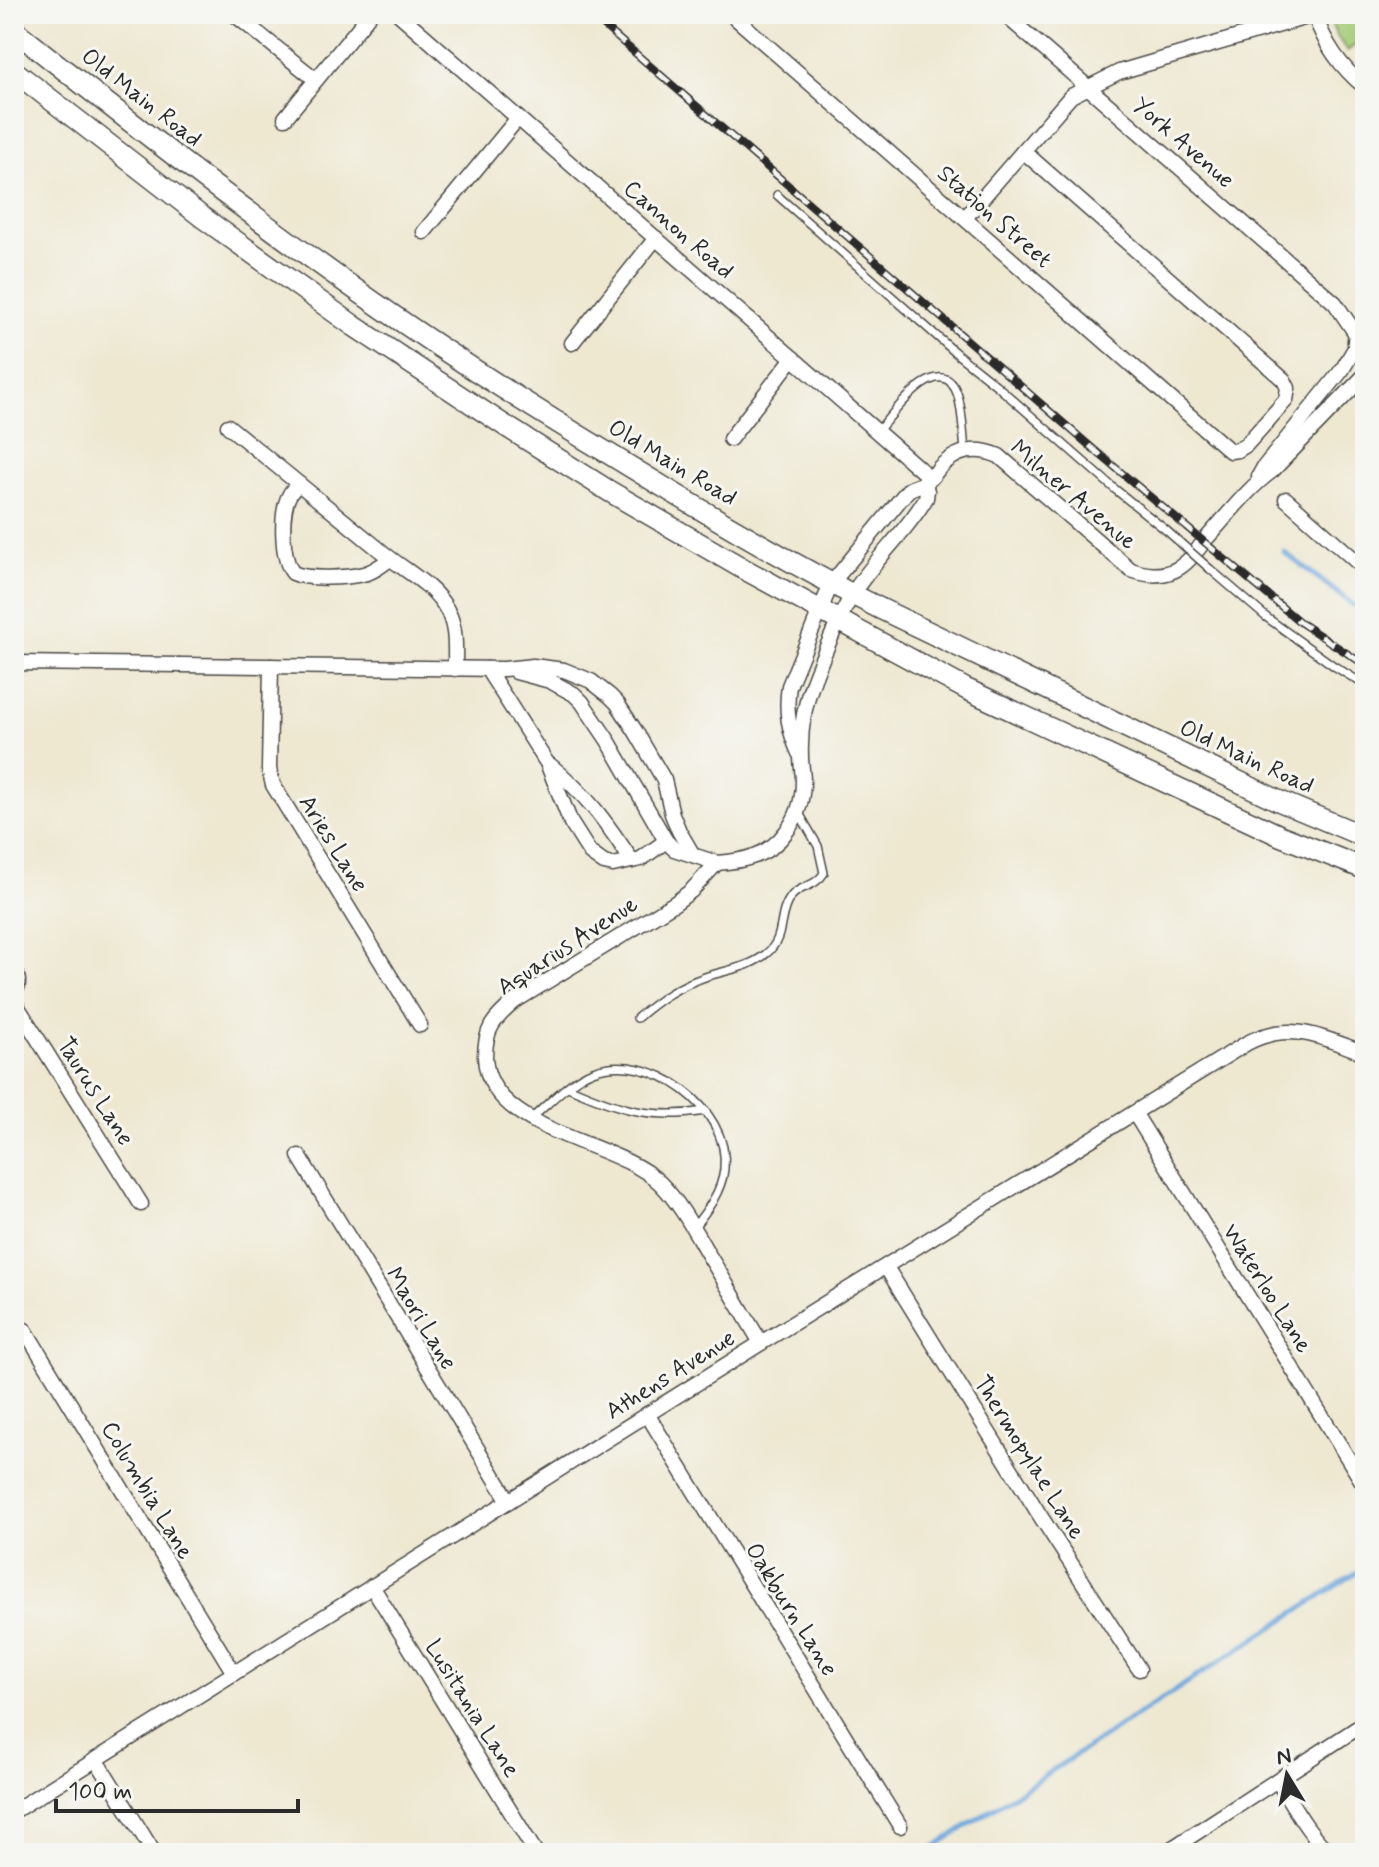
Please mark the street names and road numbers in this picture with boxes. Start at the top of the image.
street label: Old Main Road [74,41,208,155]
street label: York Avenue [1126,90,1240,196]
street label: Station Street [930,159,1058,276]
street label: Cannon Road [616,174,740,287]
street label: Old Main Road [602,413,742,514]
street label: Milner Avenue [1003,433,1143,557]
street label: Old Main Road [1174,713,1319,802]
street label: Aries Lane [291,789,375,898]
street label: Aquarius Avenue [491,889,644,1003]
street label: Taurus Lane [49,1032,140,1152]
street label: Waterloo Lane [1215,1218,1319,1359]
street label: Maori Lane [378,1262,464,1376]
street label: Athens Avenue [600,1323,741,1427]
street label: Thermopylae Lane [966,1370,1092,1546]
street label: Columbia Lane [93,1416,200,1566]
street label: Oakburn Lane [737,1537,844,1683]
street label: Lusitania Lane [417,1634,527,1784]

